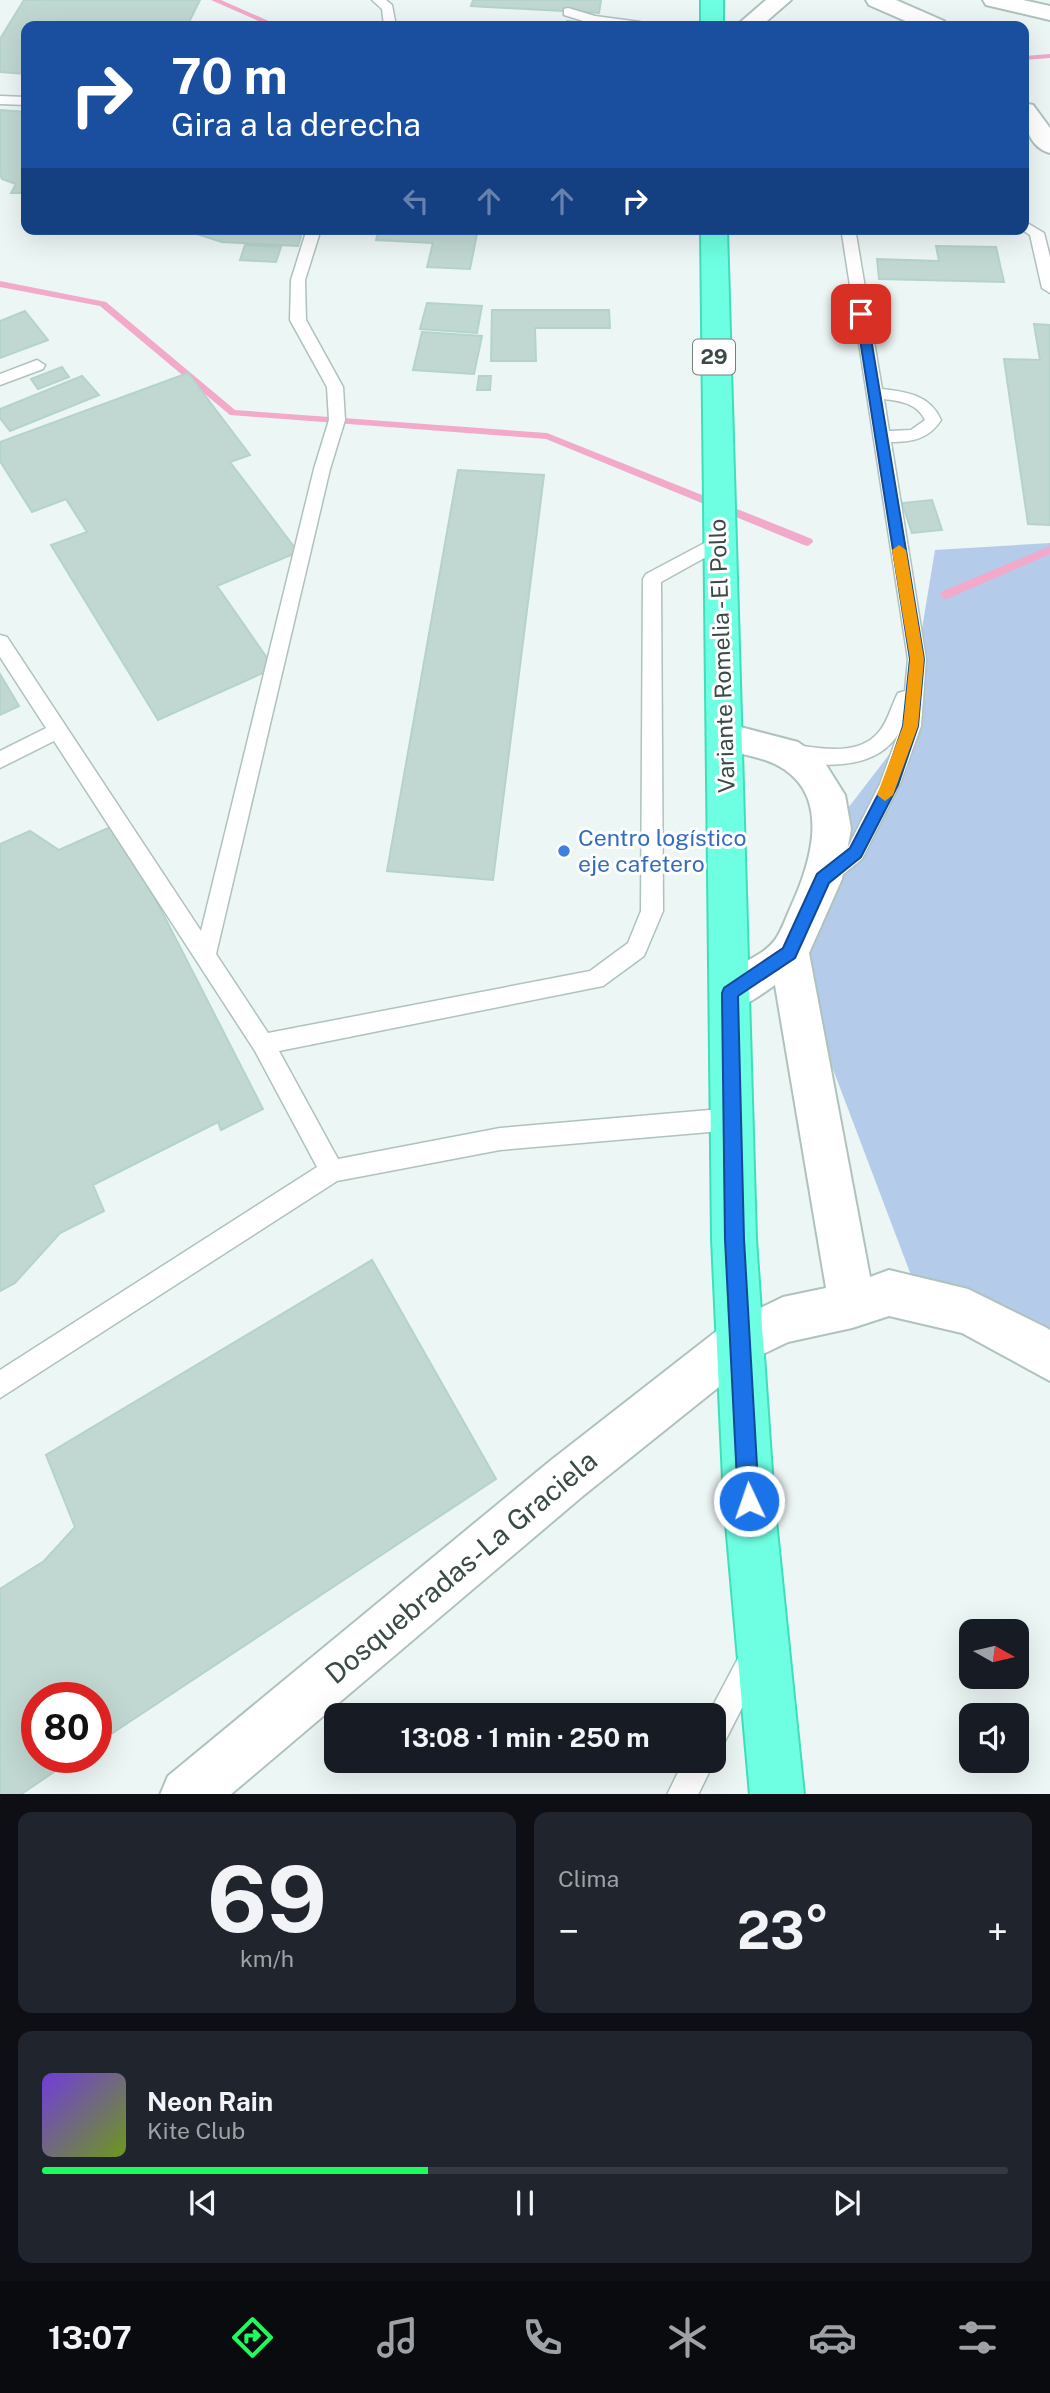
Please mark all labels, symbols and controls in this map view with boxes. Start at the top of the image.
text: 70 m [171,47,288,105]
icon: right [56,49,147,140]
text: Gira a la derecha [171,106,421,143]
icon: left [397,182,435,220]
icon: ahead [470,182,508,220]
icon: ahead [543,182,581,220]
icon: right [616,182,654,220]
pin [831,284,891,344]
icon: arrive [842,295,880,333]
road number: 29 [693,340,735,374]
street label: Variante Romelia - El Pollo [703,518,740,794]
place label: Centro logístico eje cafetero [578,824,746,877]
marker: Centro logístico eje cafetero [556,843,572,859]
street label: Dosquebradas-La Graciela [318,1443,603,1690]
position arrow [712,1464,786,1538]
north arrow [959,1619,1029,1689]
map controls [959,1619,1029,1773]
speed limit sign: 80 [21,1682,112,1773]
button: sound [959,1703,1029,1773]
text: 13:08 · 1 min · 250 m [401,1722,649,1753]
text: 69 [207,1846,327,1952]
text: Clima [558,1865,619,1892]
text: 23° [737,1900,829,1961]
text: − [558,1909,579,1954]
text: + [987,1909,1008,1954]
text: km/h [240,1945,294,1972]
text: Neon Rain [147,2086,273,2117]
text: Kite Club [147,2117,245,2144]
icon: previous [184,2184,222,2222]
icon: pause [506,2184,544,2222]
icon: next [828,2184,866,2222]
icon: directions [228,2313,277,2362]
icon: music [373,2313,422,2362]
icon: phone [518,2313,567,2362]
icon: climate [663,2313,712,2362]
icon: car [808,2313,857,2362]
icon: filters [953,2313,1002,2362]
text: 13:07 [48,2319,132,2356]

